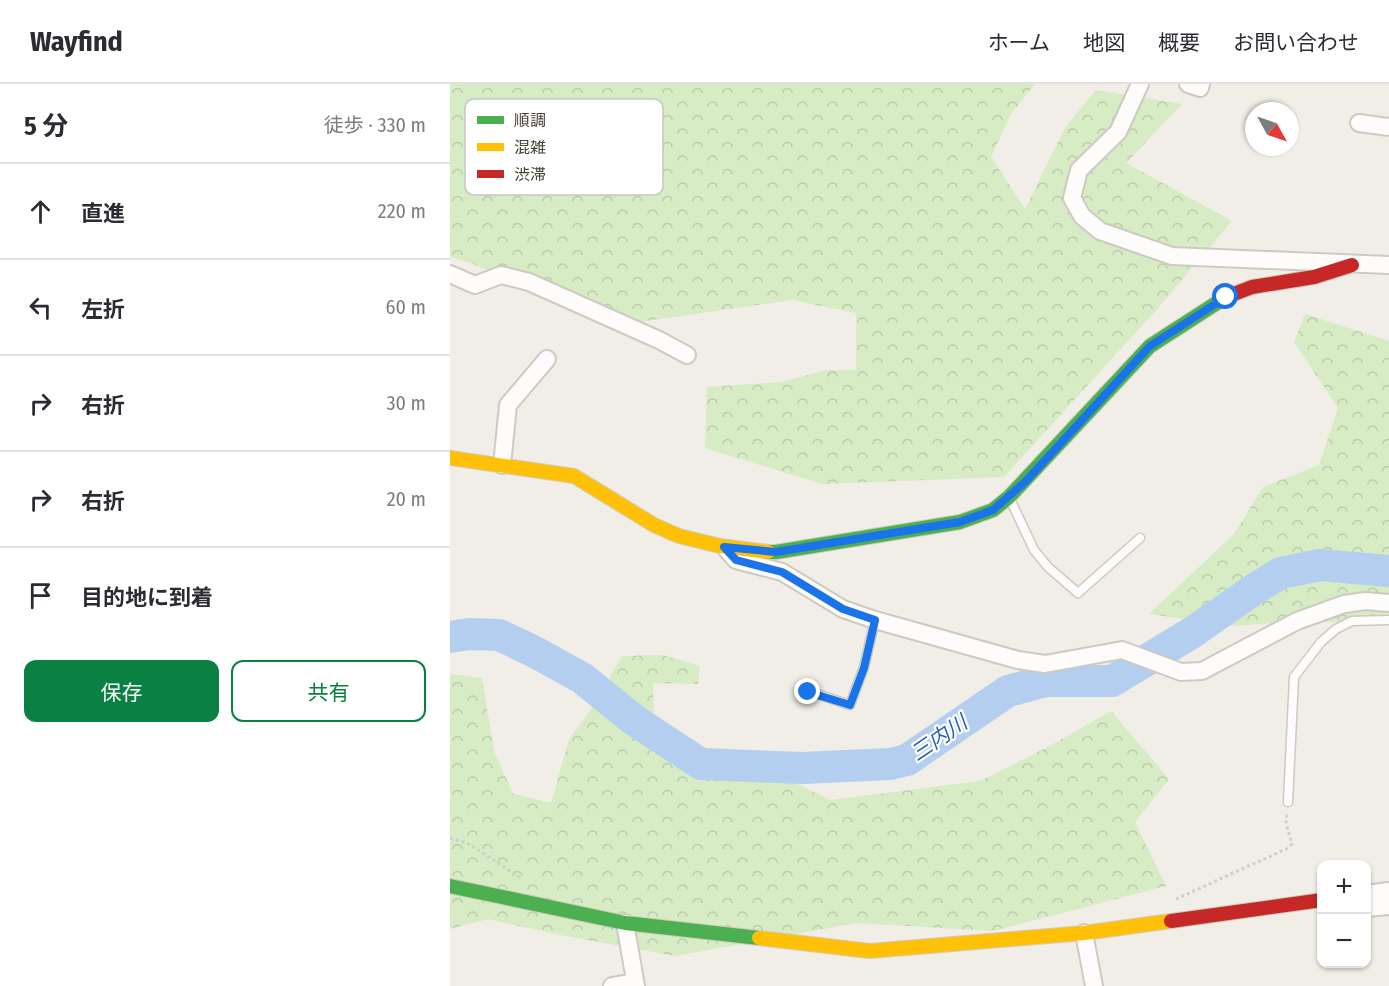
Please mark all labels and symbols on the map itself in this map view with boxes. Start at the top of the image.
legend [465,99,663,195]
north arrow [1245,102,1299,156]
text: 順調 [514,111,546,130]
text: 混雑 [514,138,546,157]
text: 渋滞 [514,165,546,184]
route start [1212,283,1238,309]
route end [794,678,820,704]
water label: 三内川 [906,708,974,766]

